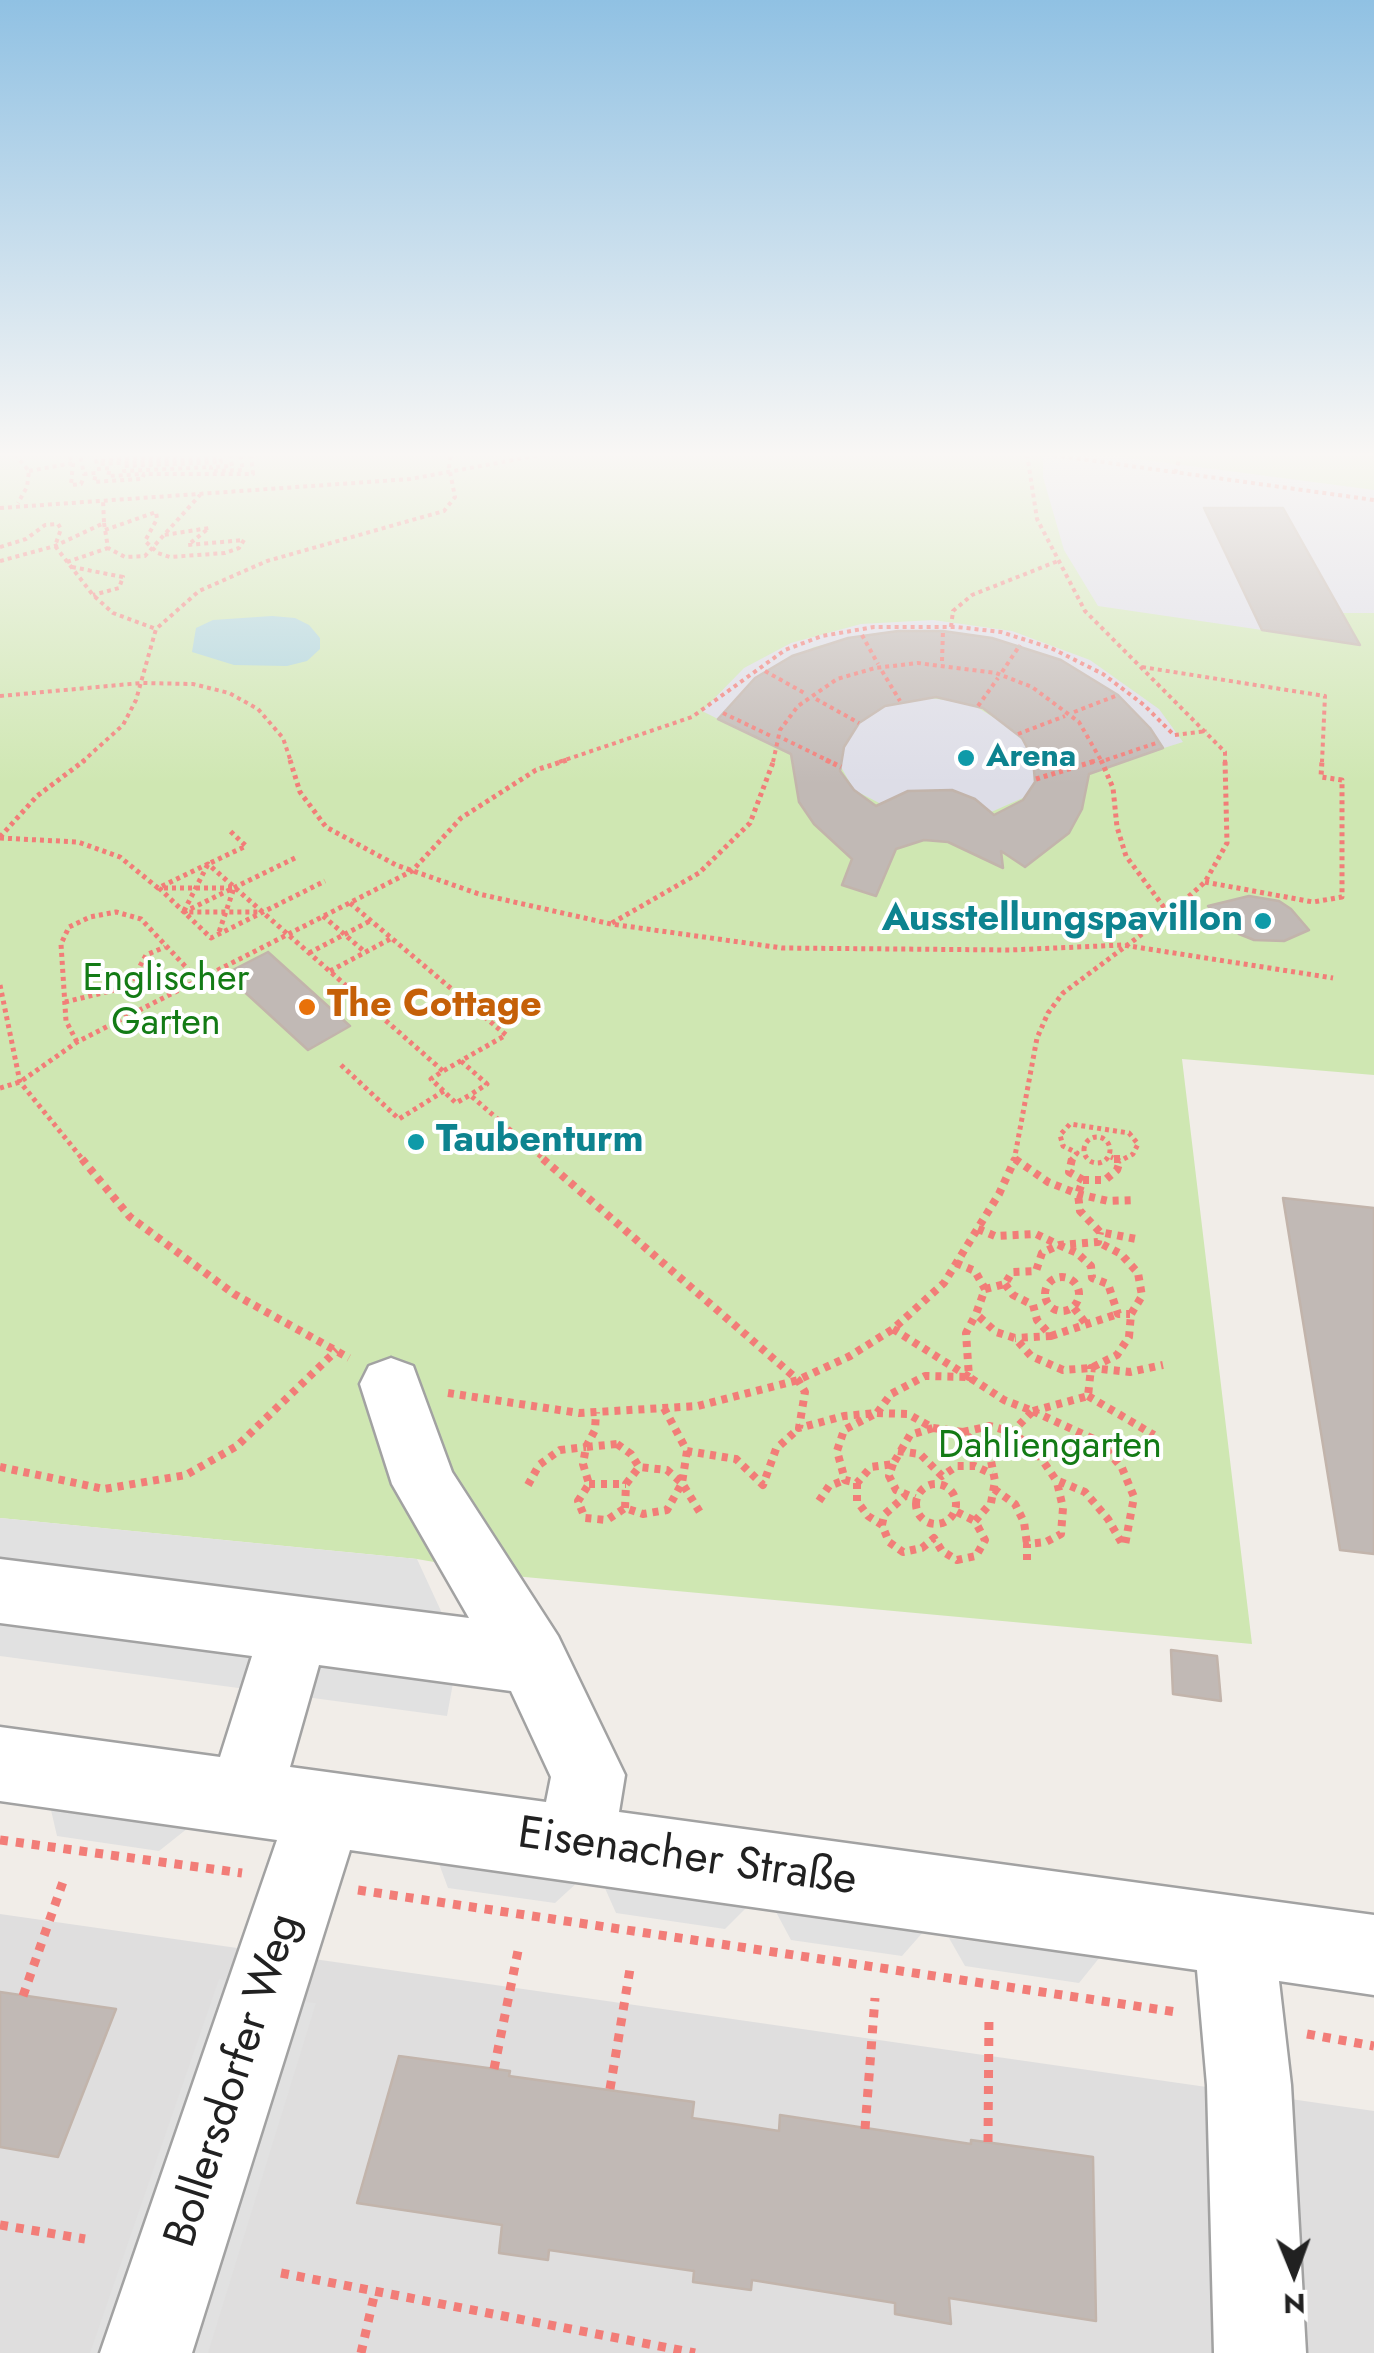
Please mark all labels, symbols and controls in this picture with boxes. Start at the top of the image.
place label: Arena [986,739,1076,777]
marker: Arena [955,747,977,769]
place label: Ausstellungspavillon [882,898,1243,944]
marker: Ausstellungspavillon [1252,910,1274,932]
park label: Englischer Garten [82,958,250,1048]
place label: The Cottage [327,984,542,1030]
marker: The Cottage [296,996,318,1018]
place label: Taubenturm [436,1119,644,1165]
marker: Taubenturm [405,1131,427,1153]
park label: Dahliengarten [938,1425,1162,1471]
street label: Eisenacher Straße [514,1809,860,1909]
street label: Bollersdorfer Weg [156,1907,314,2255]
north arrow [1244,2223,1344,2323]
text: N [1283,2283,1306,2324]

